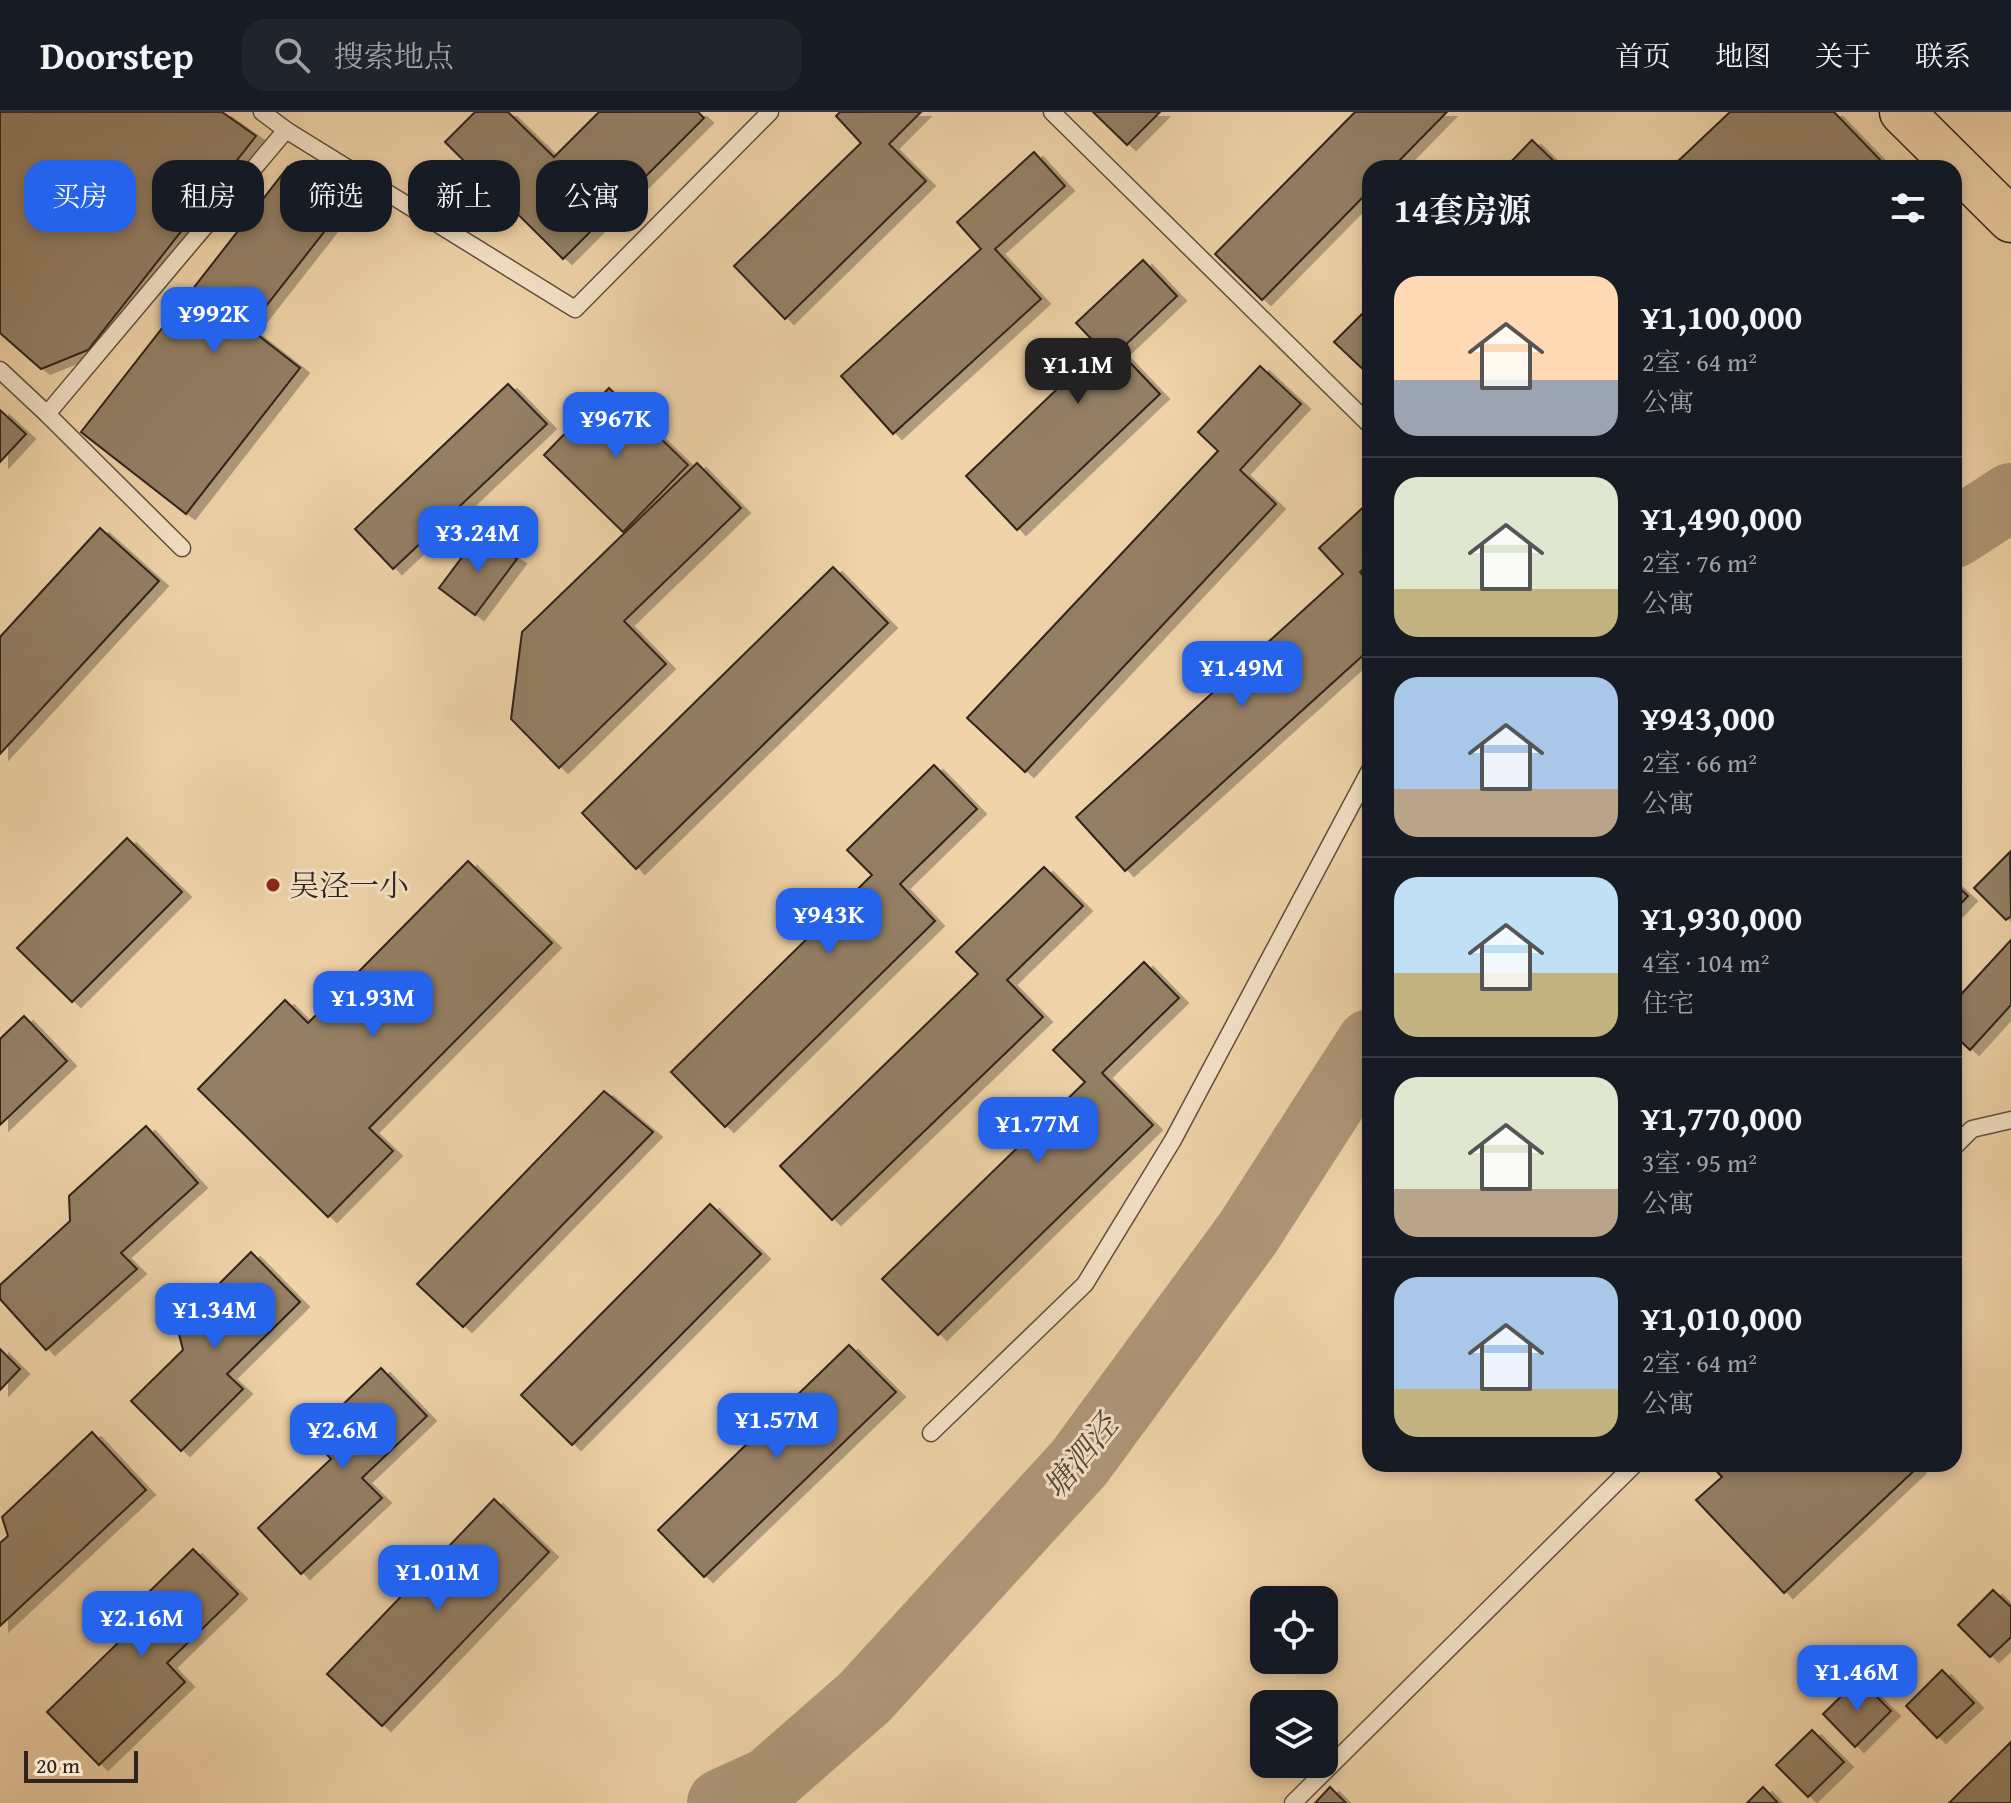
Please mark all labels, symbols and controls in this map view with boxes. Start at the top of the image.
search box [242,19,802,91]
text: Doorstep [40,27,194,83]
icon: search [270,33,314,77]
text: 搜索地点 [334,34,454,78]
text: 首页 [1615,35,1671,76]
text: 地图 [1715,35,1771,76]
text: 关于 [1815,35,1871,76]
text: 联系 [1915,35,1971,76]
chip: 买房 [24,160,136,232]
chip: 租房 [152,160,264,232]
chip: 筛选 [280,160,392,232]
chip: 新上 [408,160,520,232]
chip: 公寓 [536,160,648,232]
text: 14套房源 [1394,185,1531,234]
icon: filters [1886,186,1930,230]
pin: ¥992K [158,287,270,355]
text: ¥1,100,000 [1642,292,1802,341]
text: ¥992K [179,293,249,332]
icon: home [1458,308,1554,404]
pin: ¥1.1M [1022,338,1134,406]
text: 2室 · 64 m² [1642,342,1757,381]
text: ¥1.1M [1043,344,1113,383]
text: 公寓 [1642,382,1694,421]
pin: ¥967K [560,392,672,460]
text: ¥967K [581,398,651,437]
text: ¥1,490,000 [1642,493,1802,542]
pin: ¥3.24M [413,506,543,574]
icon: home [1458,509,1554,605]
text: ¥3.24M [436,512,520,551]
text: 2室 · 76 m² [1642,543,1757,582]
text: 公寓 [1642,583,1694,622]
pin: ¥1.49M [1177,641,1307,709]
text: ¥1.49M [1200,647,1284,686]
text: ¥943,000 [1642,693,1775,742]
icon: home [1458,709,1554,805]
text: 2室 · 66 m² [1642,743,1757,782]
text: 公寓 [1642,783,1694,822]
place label: 吴泾一小 [289,863,409,907]
marker: 吴泾一小 [264,876,282,894]
pin: ¥943K [773,888,885,956]
text: ¥1,930,000 [1642,893,1802,942]
text: ¥943K [794,894,864,933]
icon: home [1458,909,1554,1005]
text: 4室 · 104 m² [1642,943,1770,982]
pin: ¥1.93M [308,971,438,1039]
text: ¥1.93M [331,977,415,1016]
text: 住宅 [1642,983,1694,1022]
text: ¥1,770,000 [1642,1093,1802,1142]
pin: ¥1.77M [973,1097,1103,1165]
text: ¥1.77M [996,1103,1080,1142]
icon: home [1458,1109,1554,1205]
text: 3室 · 95 m² [1642,1143,1757,1182]
text: 公寓 [1642,1183,1694,1222]
pin: ¥1.34M [150,1283,280,1351]
text: ¥1.34M [173,1289,257,1328]
text: ¥1,010,000 [1642,1293,1802,1342]
icon: home [1458,1309,1554,1405]
text: 2室 · 64 m² [1642,1343,1757,1382]
text: 公寓 [1642,1383,1694,1422]
pin: ¥1.57M [712,1393,842,1461]
text: ¥1.57M [735,1399,819,1438]
water label: 塘泗泾 [1032,1402,1130,1508]
pin: ¥2.6M [287,1403,399,1471]
text: ¥2.6M [308,1409,378,1448]
pin: ¥1.01M [373,1545,503,1613]
text: ¥1.01M [396,1551,480,1590]
map controls [1250,1586,1338,1778]
button: locate [1250,1586,1338,1674]
pin: ¥2.16M [77,1591,207,1659]
text: ¥2.16M [100,1597,184,1636]
pin: ¥1.46M [1792,1645,1922,1713]
text: ¥1.46M [1815,1651,1899,1690]
button: layers [1250,1690,1338,1778]
scale bar [24,1747,138,1783]
text: 20 m [36,1749,80,1781]

